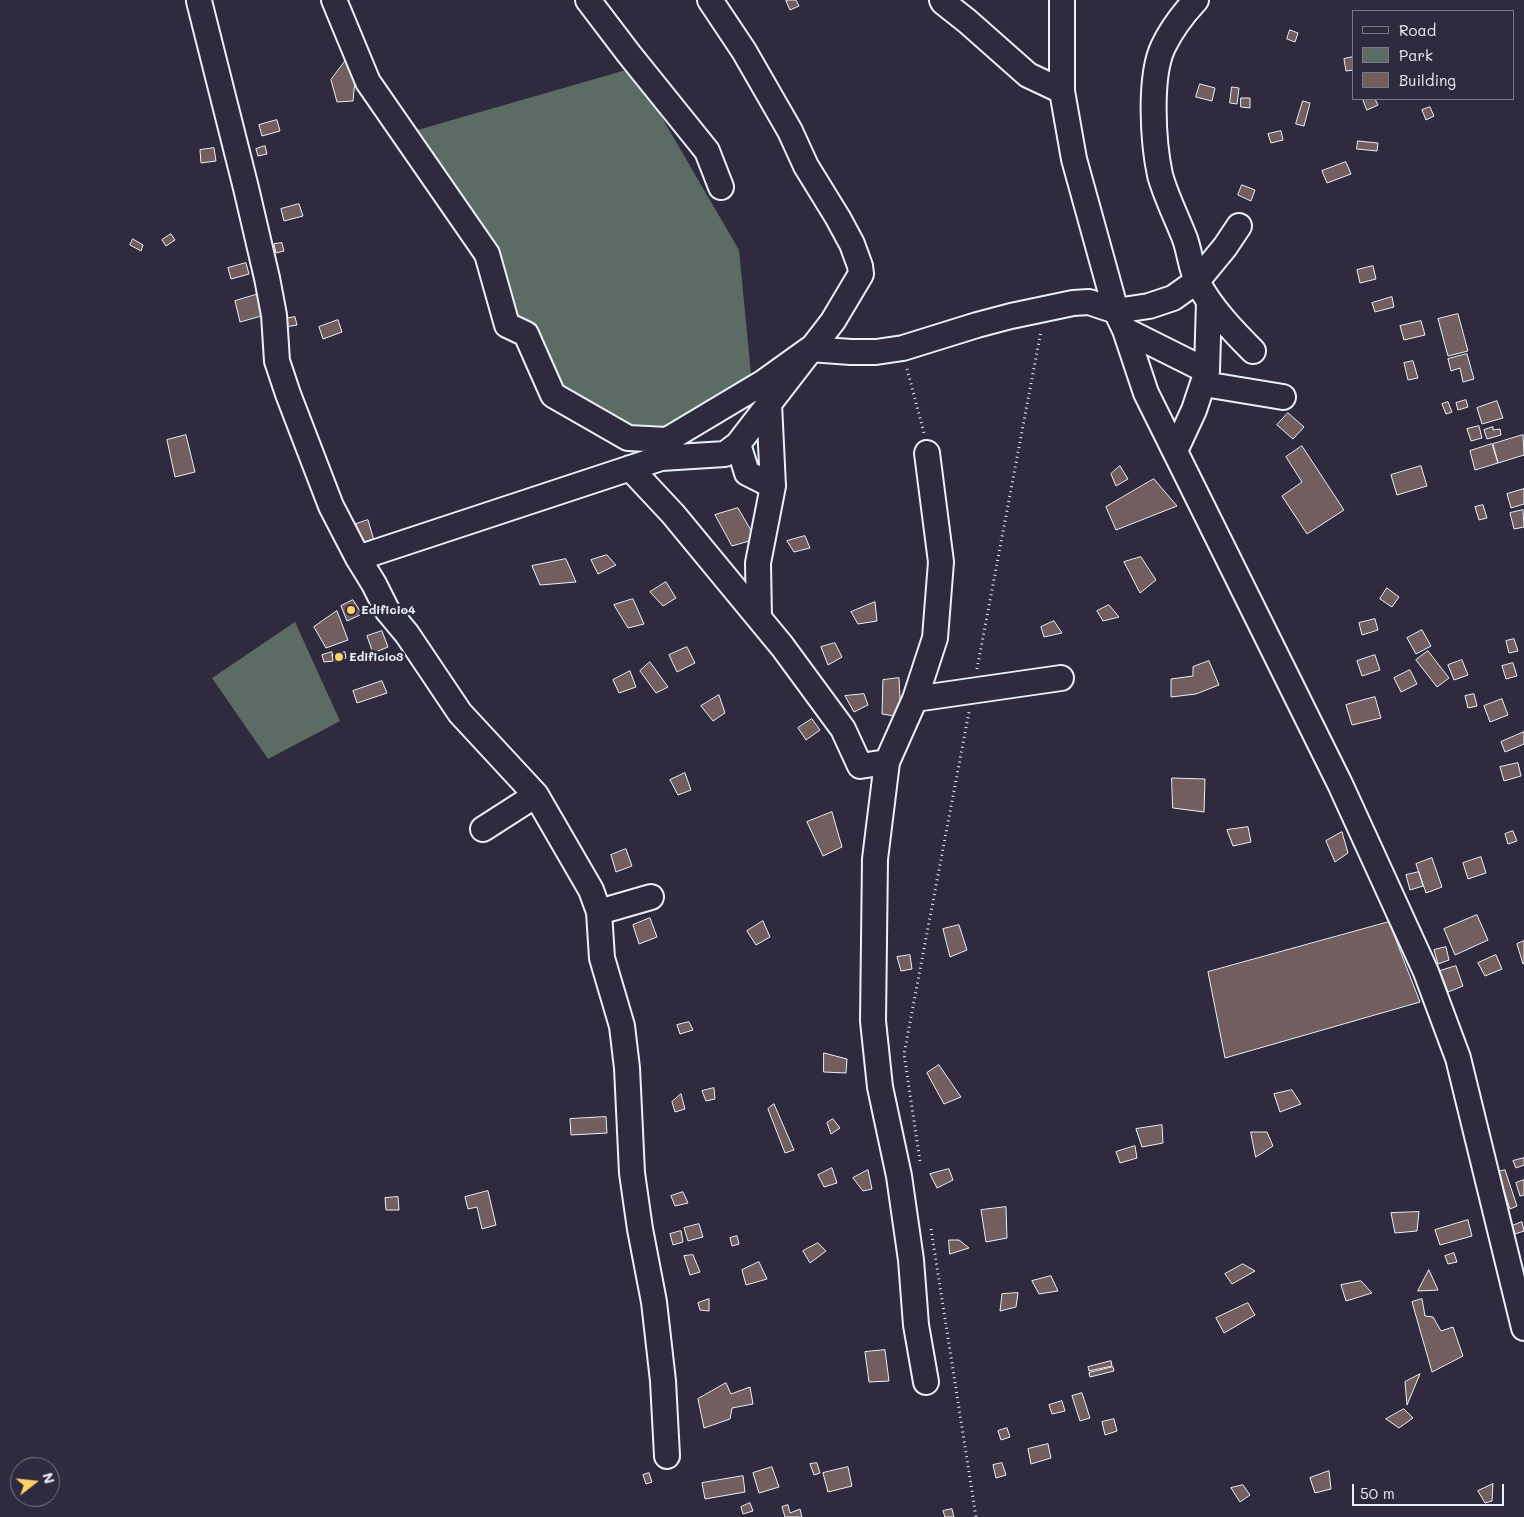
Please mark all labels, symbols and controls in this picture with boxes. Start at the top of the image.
legend [1352,10,1514,100]
text: Road [1399,20,1436,40]
text: Park [1399,45,1433,65]
text: Building [1399,70,1456,90]
place label: Edificio4 [361,603,416,617]
marker: Edificio4 [345,604,357,616]
place label: Edificio3 [349,650,403,664]
marker: Edificio3 [333,651,345,663]
north arrow [10,1457,60,1507]
text: N [38,1470,60,1486]
scale bar [1354,1474,1506,1506]
text: 50 m [1360,1483,1395,1503]

